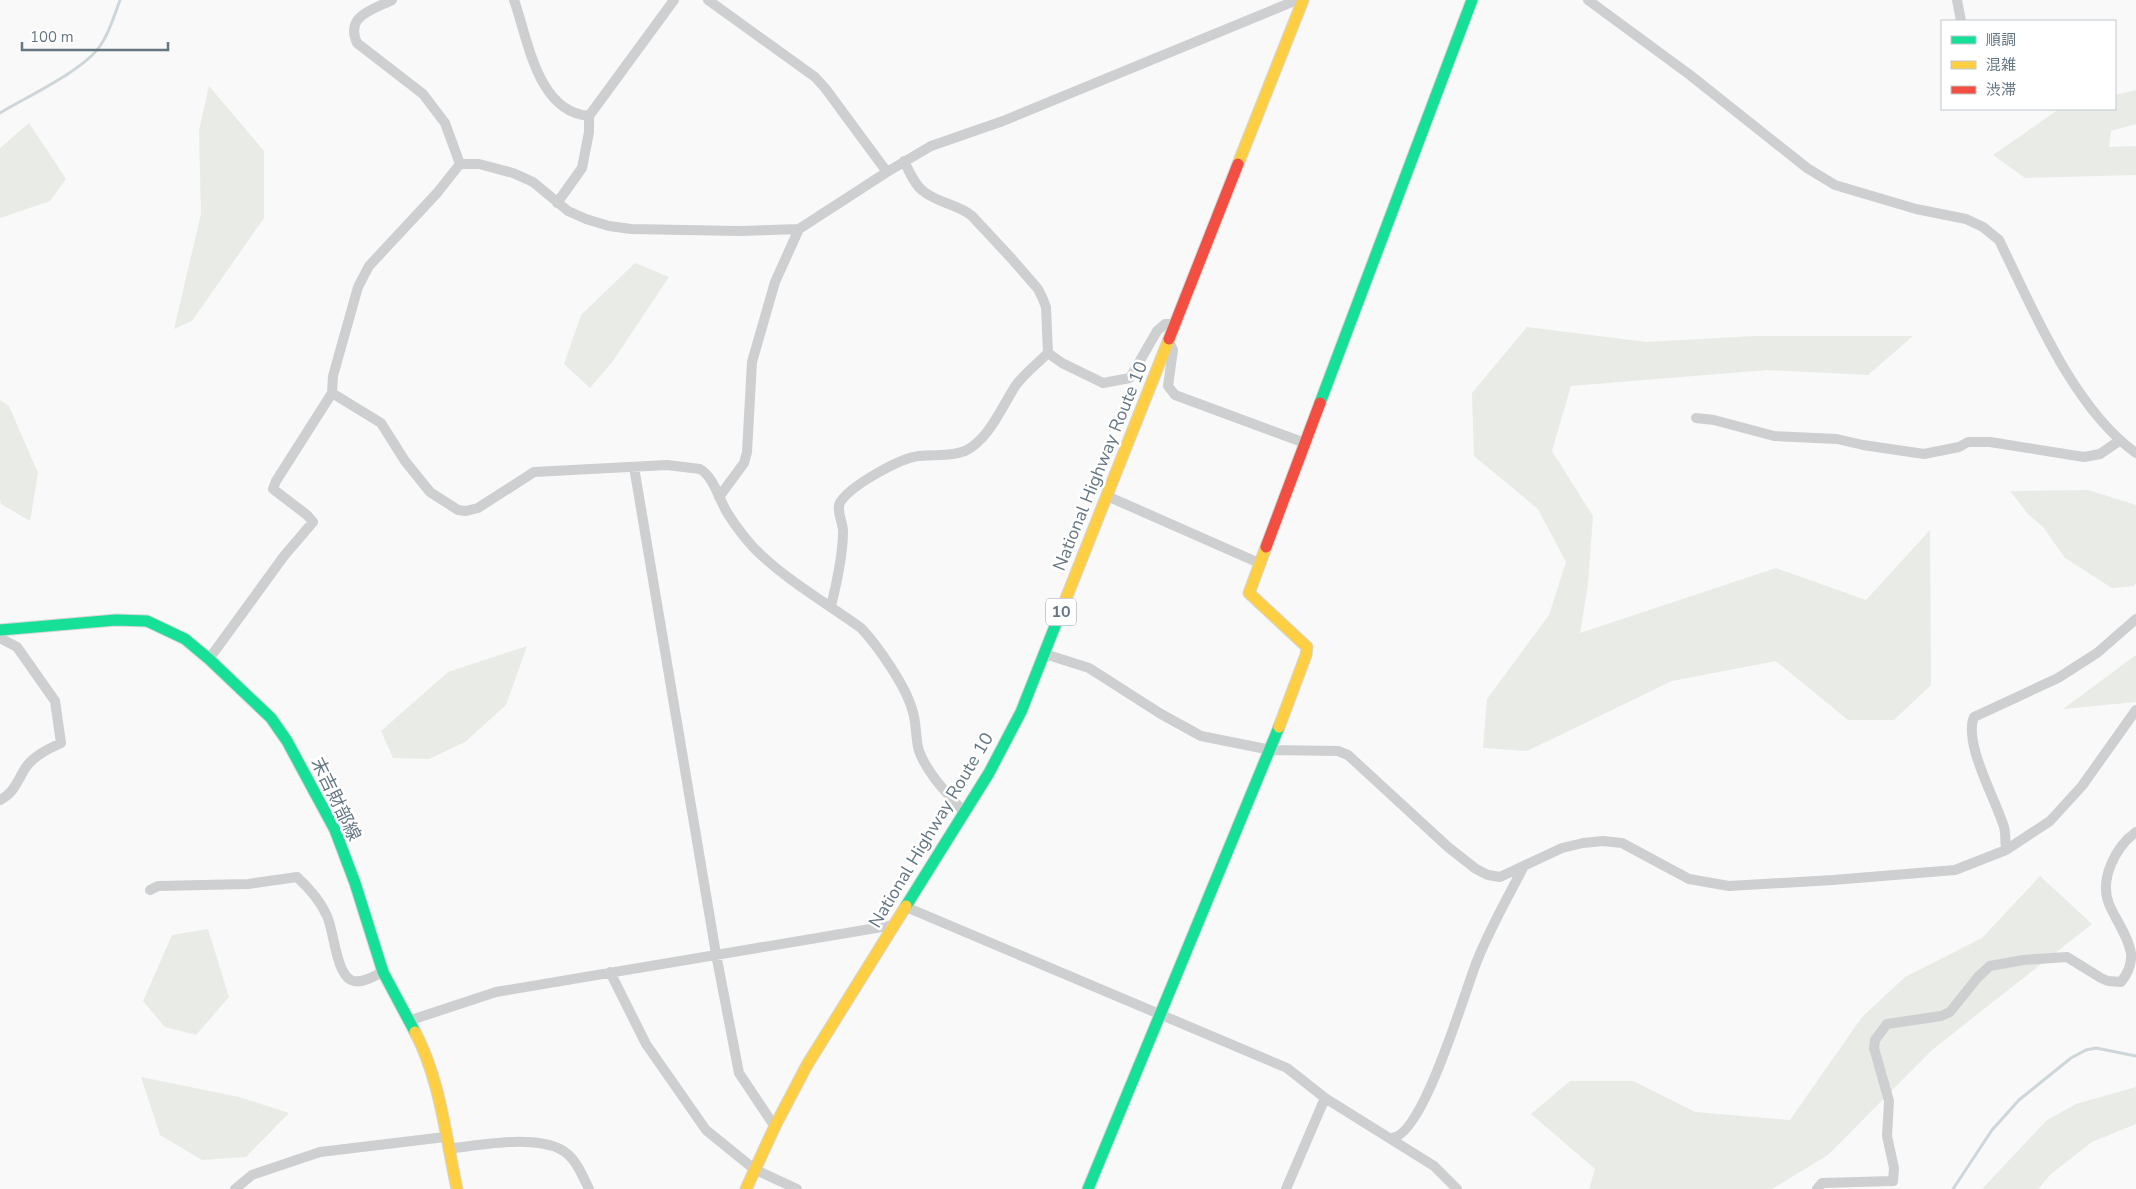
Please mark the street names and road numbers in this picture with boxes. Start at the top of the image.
street label: National Highway Route 10 [1047,358,1153,574]
road number: 10 [1046,598,1076,626]
street label: National Highway Route 10 [863,728,999,932]
street label: 末吉財部線 [305,753,367,845]

